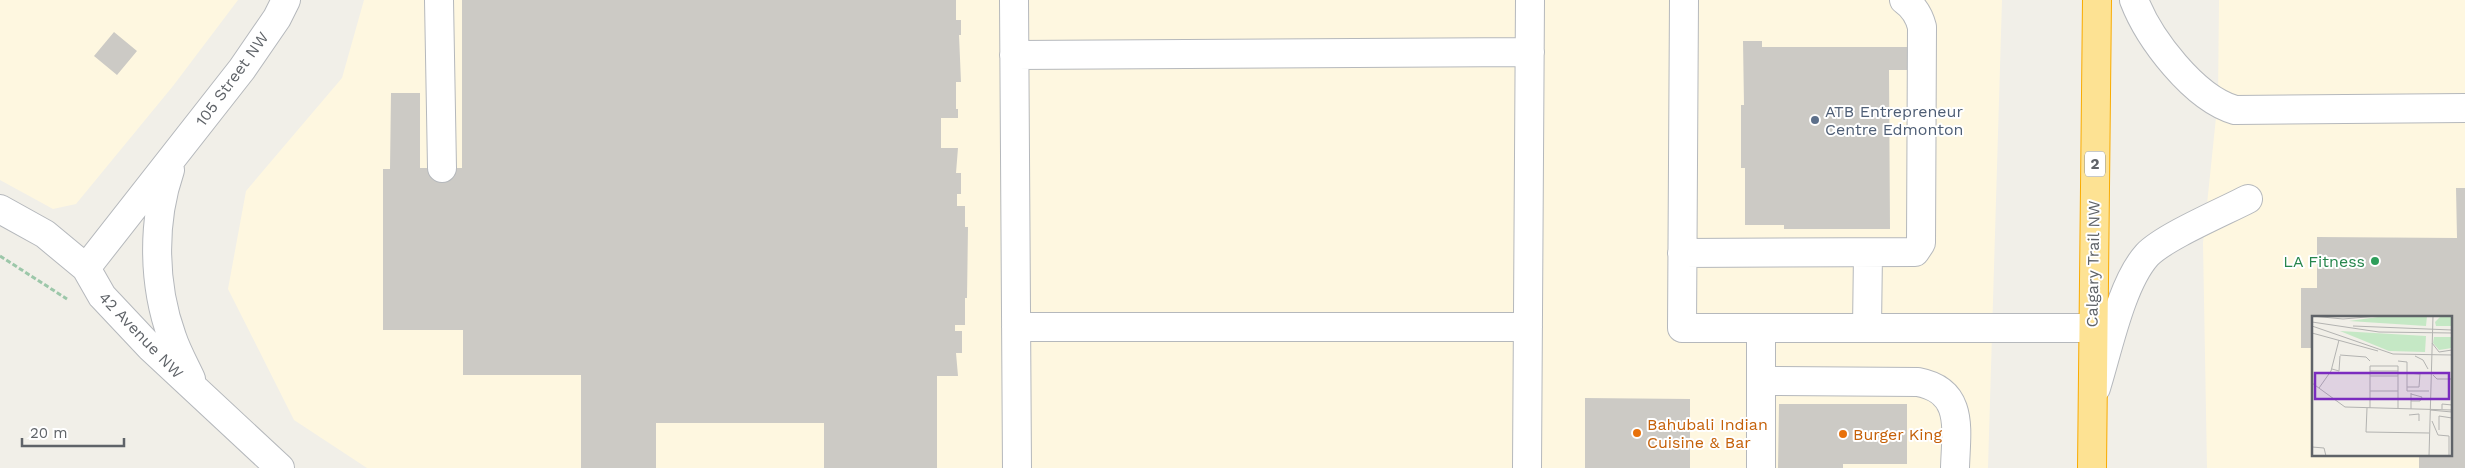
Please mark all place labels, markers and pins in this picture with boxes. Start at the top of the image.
place label: ATB Entrepreneur Centre Edmonton [1825,102,1963,139]
marker: ATB Entrepreneur Centre Edmonton [1809,114,1821,126]
place label: LA Fitness [2283,252,2365,271]
marker: LA Fitness [2369,255,2381,267]
place label: Bahubali Indian Cuisine & Bar [1647,415,1768,452]
place label: Burger King [1853,425,1942,444]
marker: Bahubali Indian Cuisine & Bar [1631,427,1643,439]
marker: Burger King [1837,428,1849,440]

